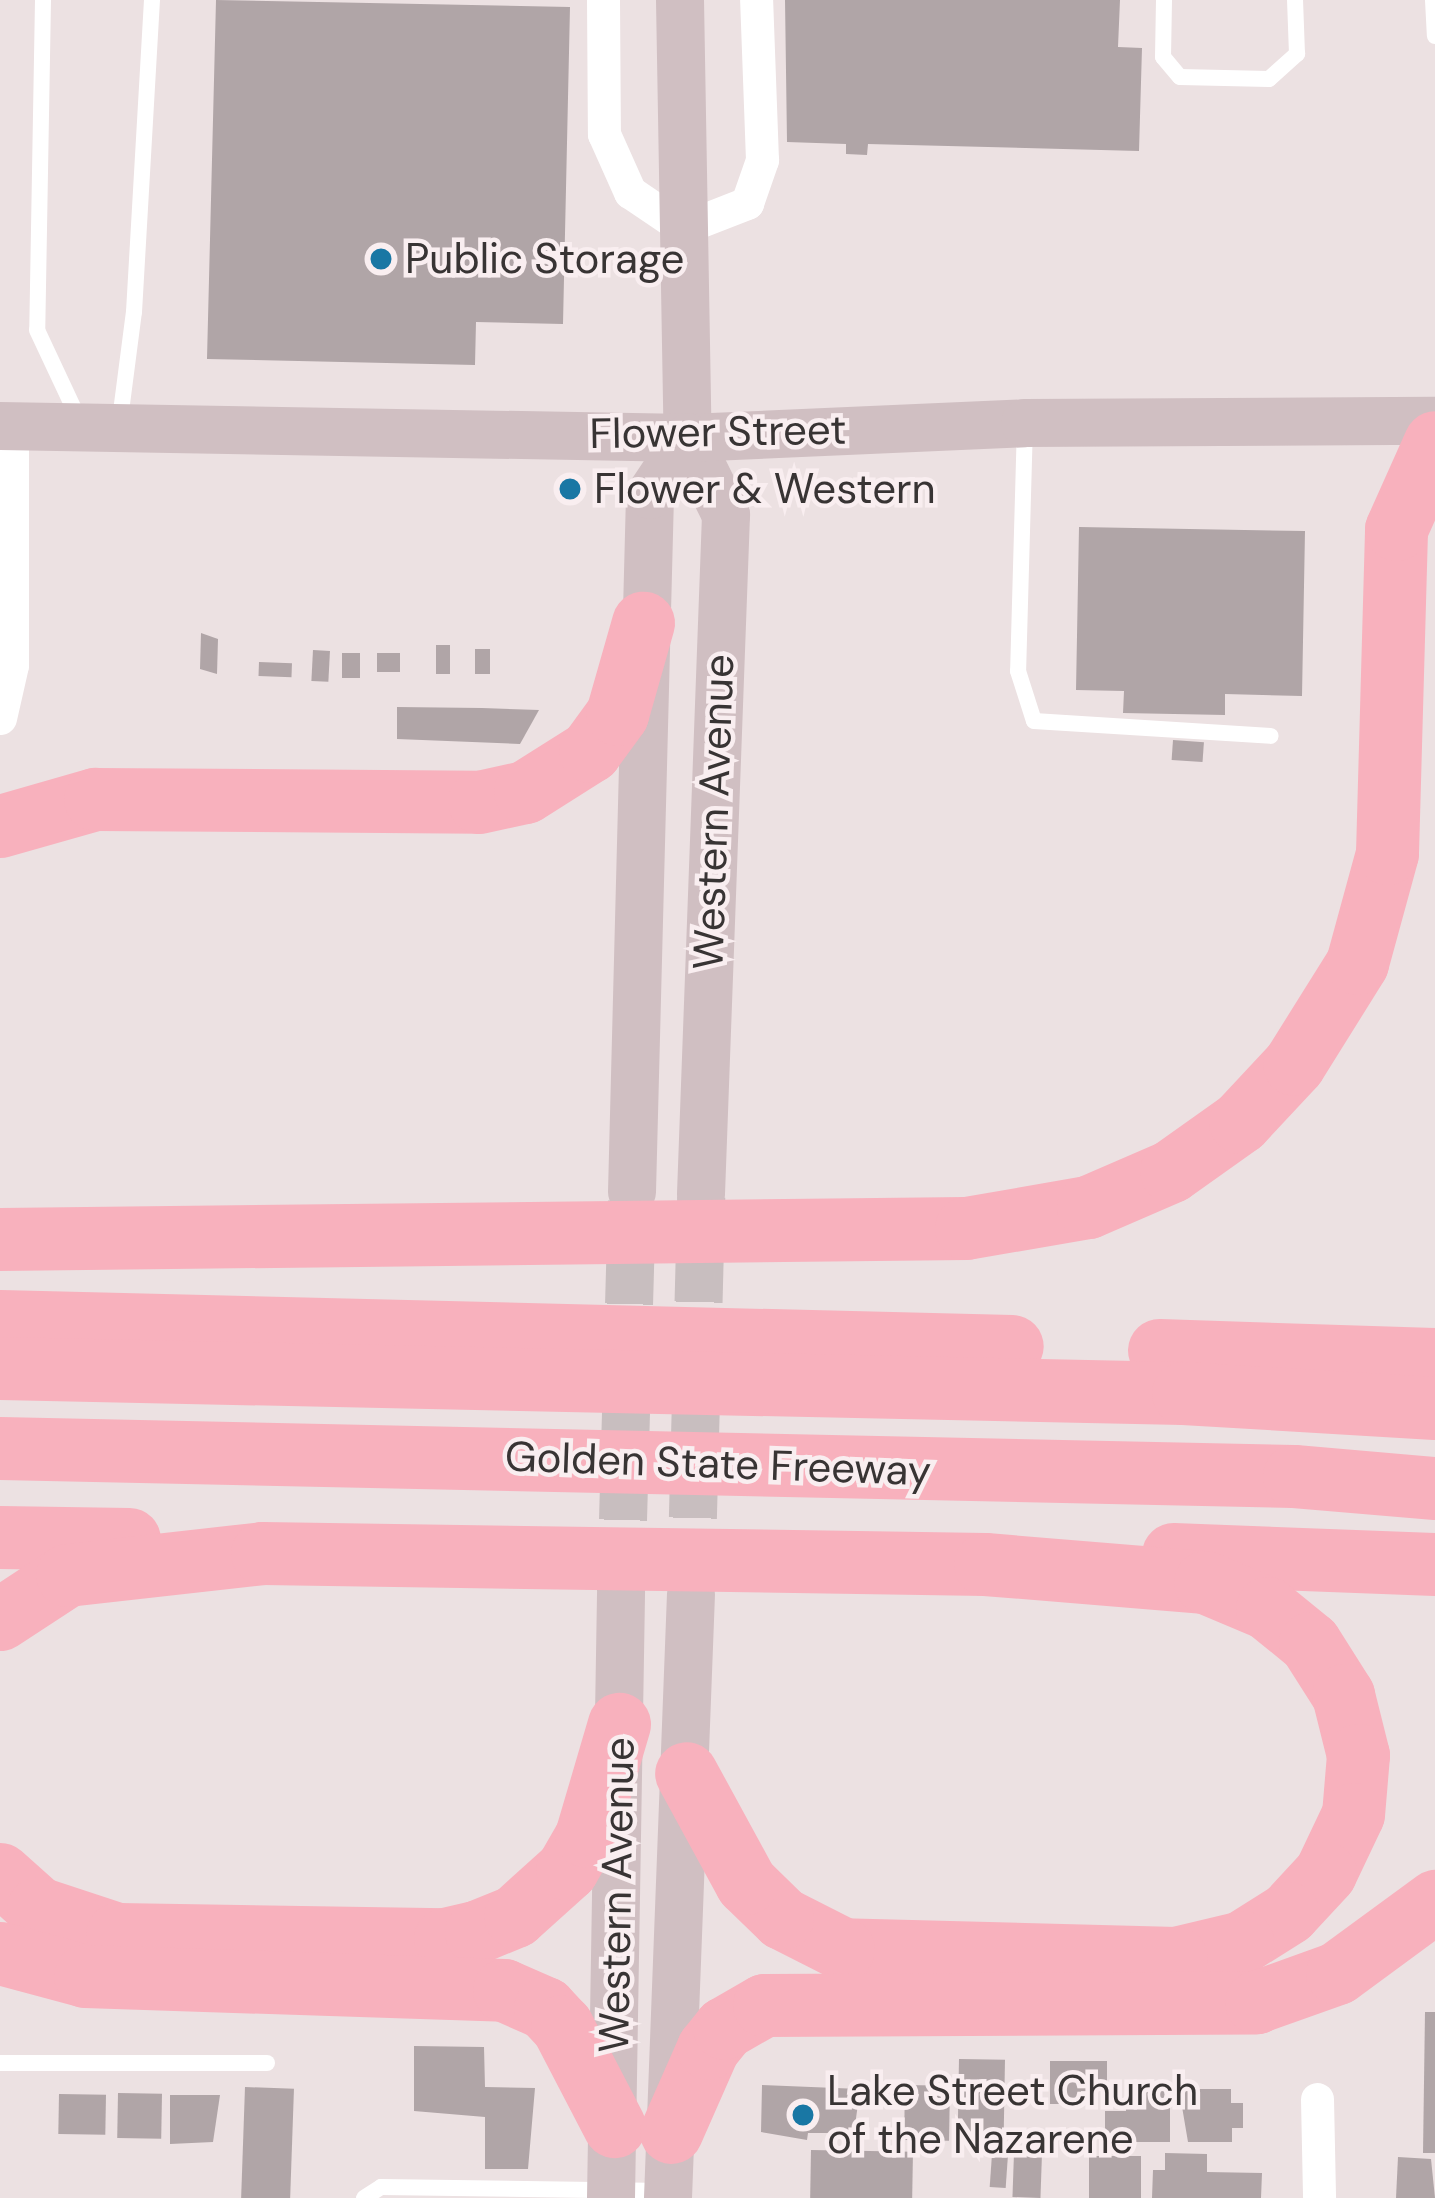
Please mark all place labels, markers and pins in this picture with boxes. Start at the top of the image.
place label: Public Storage [405,234,684,284]
marker: Public Storage [368,246,394,272]
place label: Flower & Western [594,464,936,514]
marker: Flower & Western [557,476,583,502]
place label: Lake Street Church of the Nazarene [827,2066,1198,2164]
marker: Lake Street Church of the Nazarene [790,2102,816,2128]

